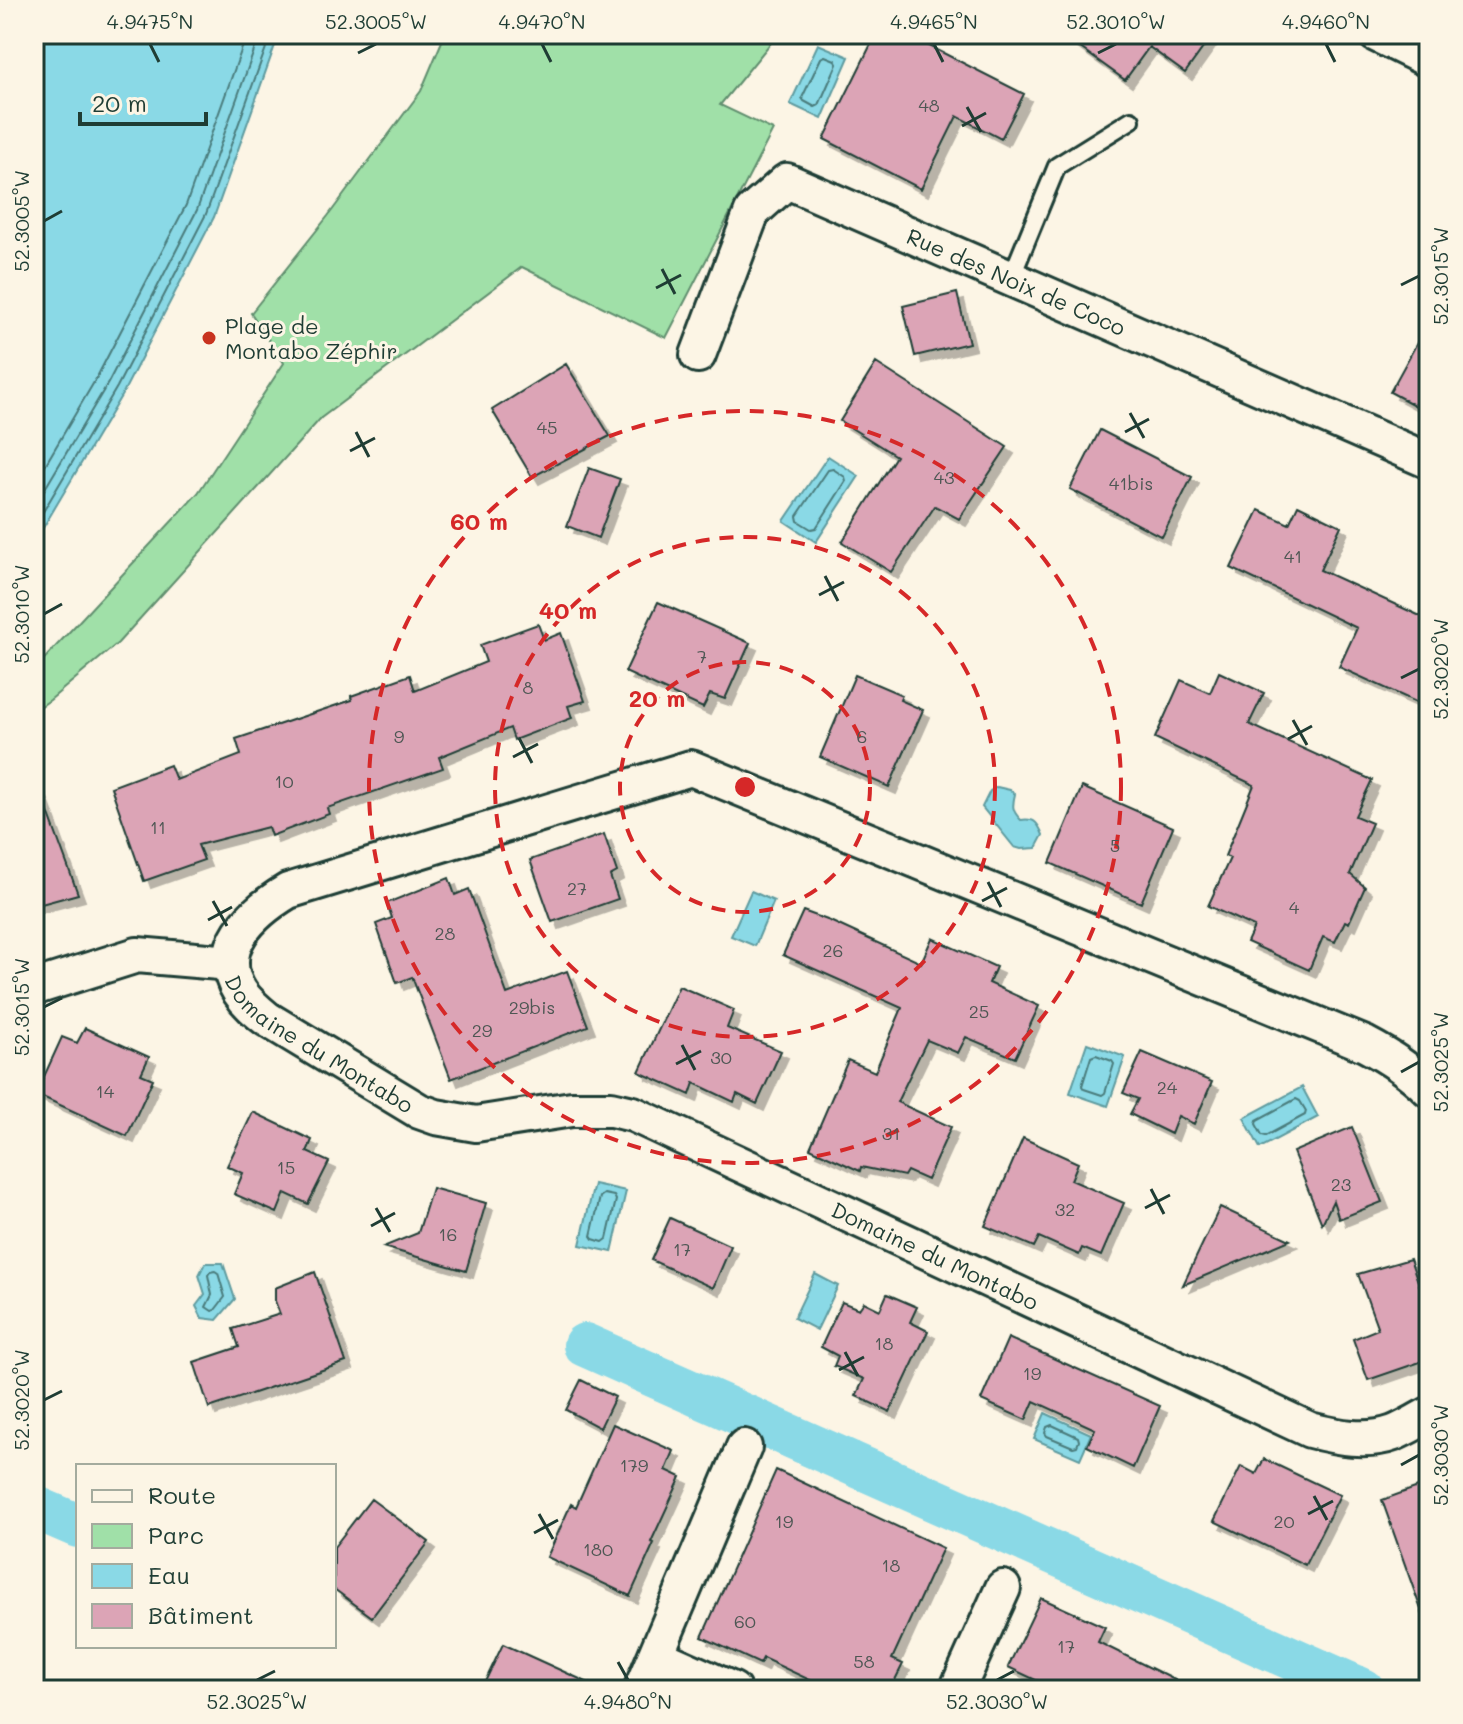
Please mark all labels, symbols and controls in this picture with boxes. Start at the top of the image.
text: 4.9475°N [107,8,193,34]
text: 52.3005°W [325,8,427,34]
text: 4.9470°N [498,8,586,34]
text: 4.9465°N [890,8,978,34]
text: 52.3010°W [1066,8,1166,34]
text: 4.9460°N [1282,8,1370,34]
scale bar [80,76,206,126]
text: 20 m [92,87,147,118]
house number: 48 [918,93,940,117]
text: 52.3005°W [8,170,34,272]
street label: Rue des Noix de Coco [903,221,1130,342]
text: 52.3015°W [1427,227,1453,325]
place label: Plage de Montabo Zéphir [225,311,397,365]
marker: Plage de Montabo Zéphir [200,329,218,347]
house number: 45 [536,415,558,439]
house number: 43 [933,465,955,489]
house number: 41bis [1109,471,1153,495]
text: 60 m [450,505,508,536]
house number: 41 [1284,544,1302,568]
text: 52.3010°W [8,564,34,664]
text: 40 m [539,594,597,625]
text: 52.3020°W [1427,618,1453,720]
house number: 7 [697,644,707,668]
house number: 8 [523,675,534,699]
text: 20 m [629,682,685,713]
house number: 9 [394,724,405,748]
house number: 6 [857,724,867,748]
house number: 10 [274,769,294,793]
centre of rings [731,773,759,801]
house number: 11 [150,815,166,839]
house number: 5 [1110,833,1120,857]
house number: 27 [567,876,587,900]
house number: 4 [1289,895,1300,919]
house number: 28 [435,921,456,945]
house number: 26 [823,938,843,962]
text: 52.3015°W [8,958,34,1056]
street label: Domaine du Montabo [219,970,419,1119]
house number: 29bis [509,995,555,1019]
house number: 25 [969,999,989,1023]
text: 52.3025°W [1427,1012,1453,1112]
house number: 29 [472,1018,493,1042]
house number: 30 [710,1045,732,1069]
house number: 24 [1157,1075,1178,1099]
house number: 14 [96,1079,115,1103]
house number: 31 [882,1121,900,1145]
house number: 15 [277,1155,295,1179]
house number: 23 [1331,1172,1351,1196]
street label: Domaine du Montabo [827,1194,1044,1316]
house number: 32 [1055,1197,1075,1221]
house number: 16 [439,1222,457,1246]
house number: 17 [673,1237,691,1261]
house number: 18 [875,1331,894,1355]
text: 52.3020°W [8,1349,34,1451]
house number: 19 [1023,1361,1042,1385]
text: 52.3030°W [1427,1404,1453,1506]
house number: 179 [620,1453,649,1477]
legend [76,1464,336,1648]
text: Route [148,1479,216,1510]
house number: 19 [775,1509,794,1533]
house number: 20 [1273,1509,1295,1533]
text: Parc [148,1519,204,1550]
house number: 180 [583,1537,613,1561]
house number: 18 [882,1553,901,1577]
text: Eau [148,1559,190,1590]
text: Bâtiment [148,1599,254,1630]
house number: 60 [734,1609,756,1633]
house number: 17 [1057,1634,1075,1658]
house number: 58 [853,1649,875,1673]
text: 52.3025°W [207,1688,307,1714]
text: 4.9480°N [584,1688,672,1714]
text: 52.3030°W [946,1688,1048,1714]

